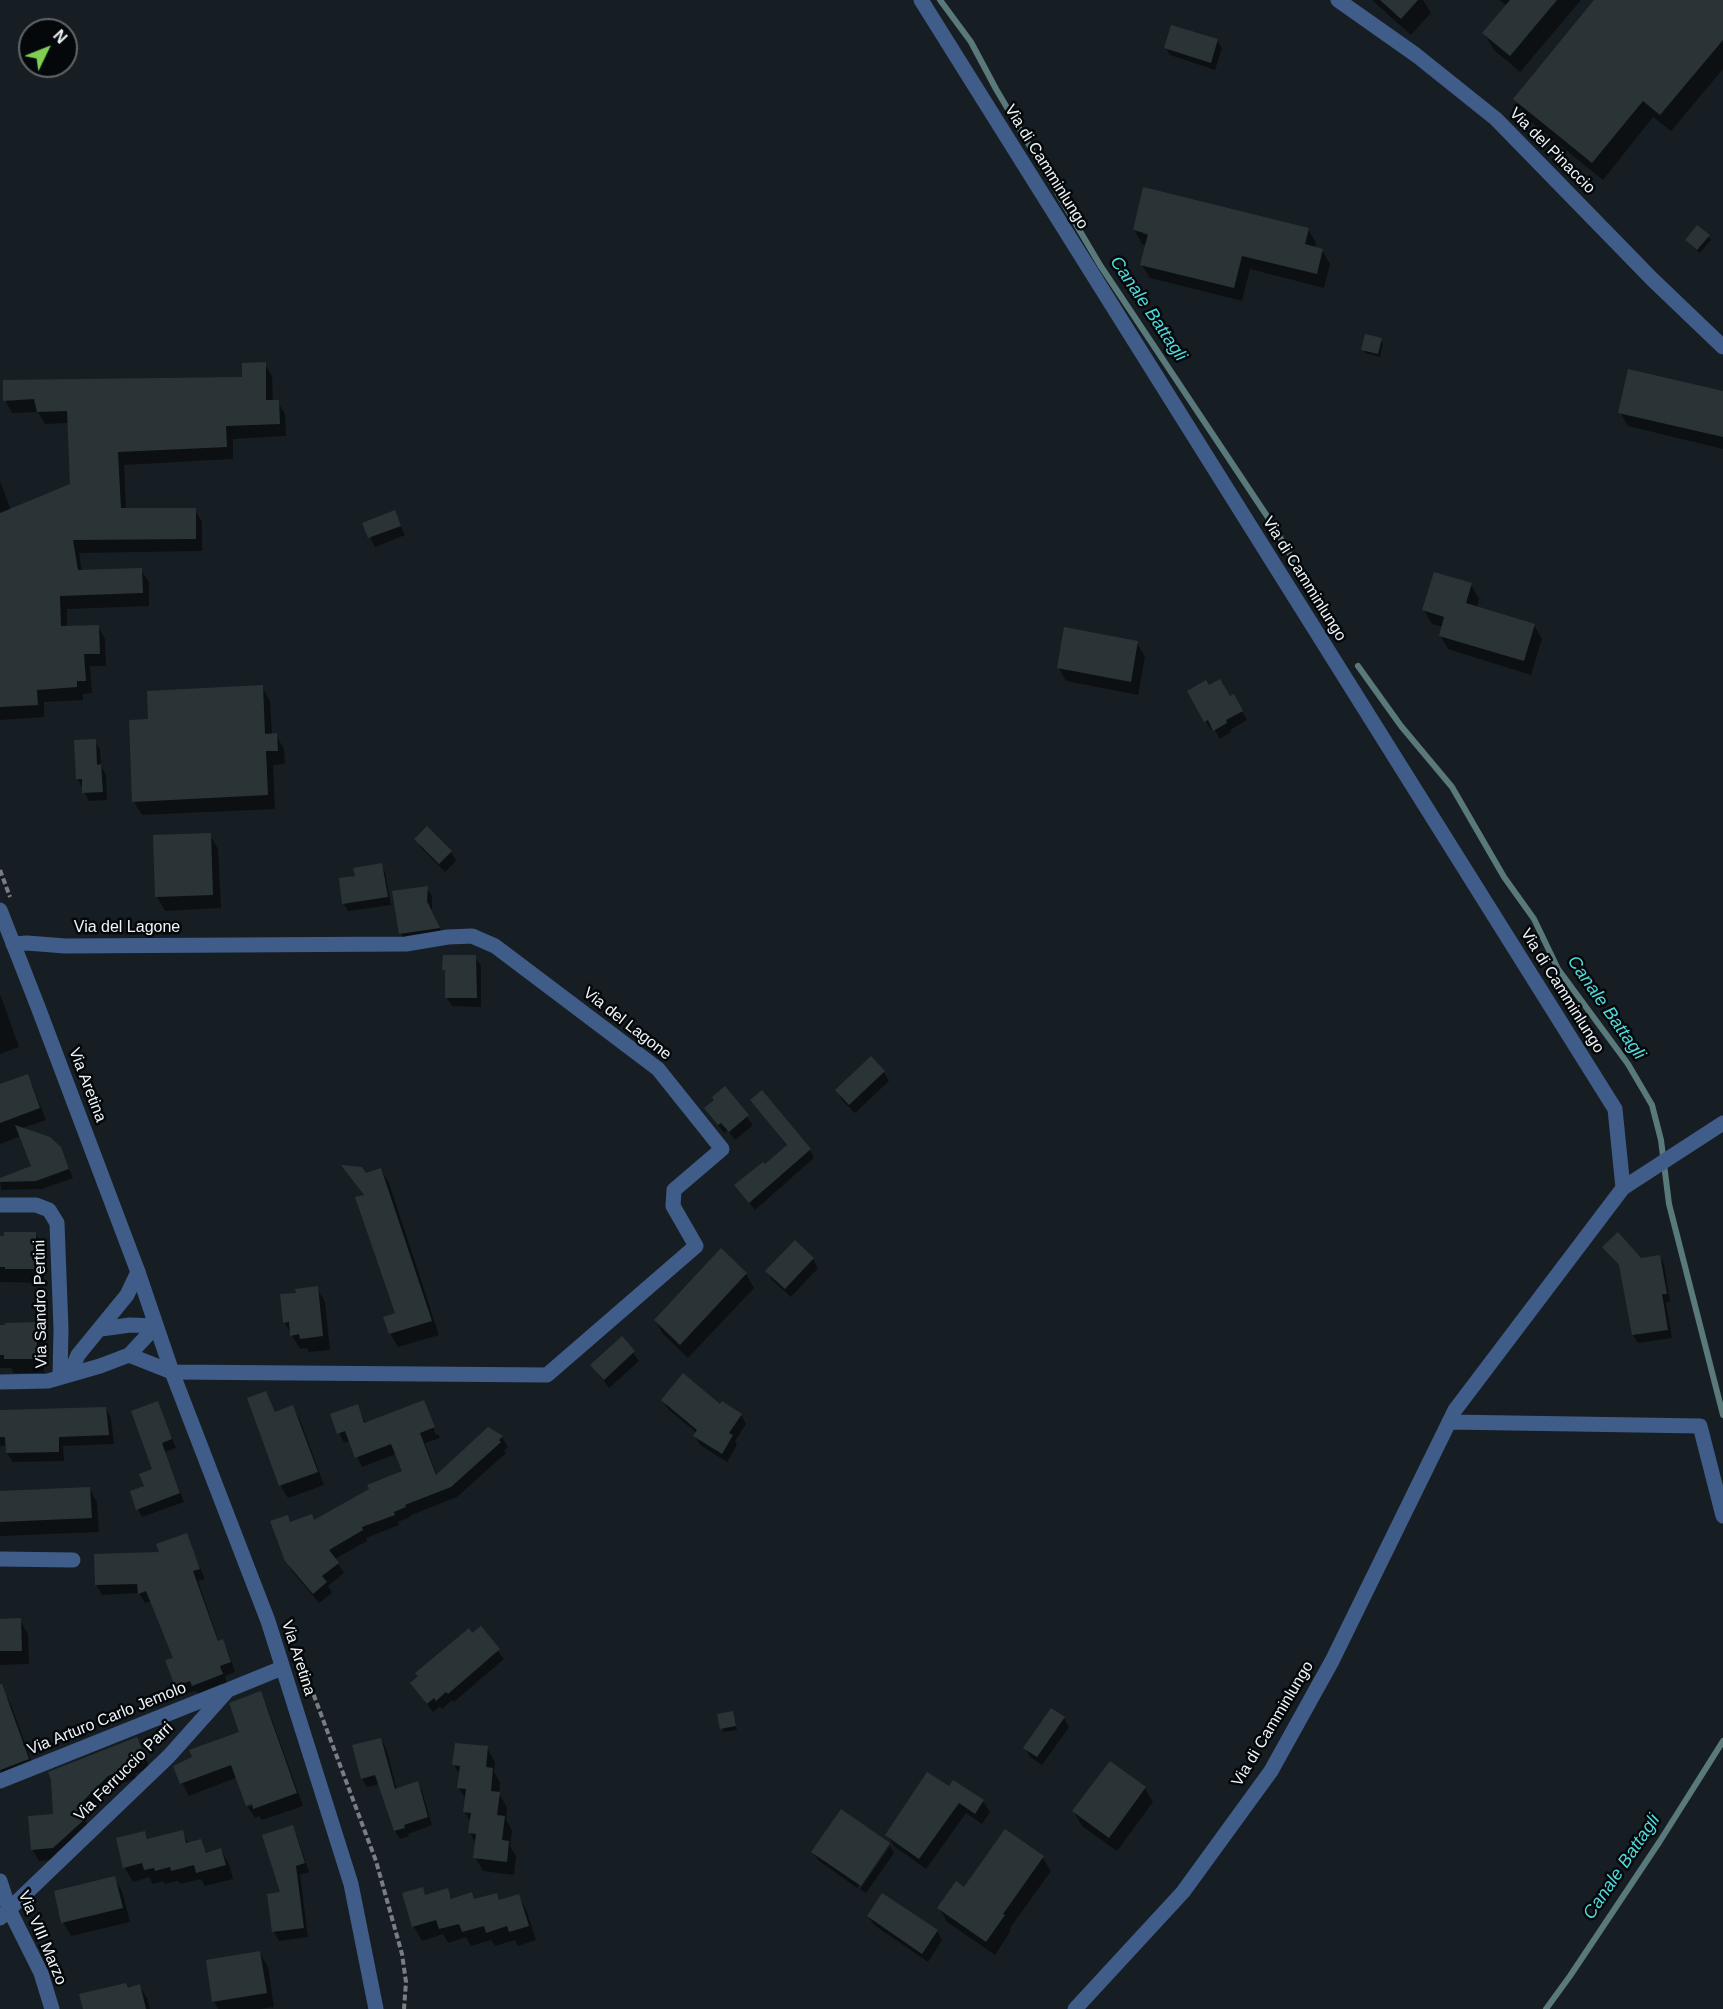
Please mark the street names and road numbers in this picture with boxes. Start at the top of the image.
street label: Via di Camminlungo [1000,101,1092,233]
street label: Via del Pinaccio [1505,104,1599,198]
street label: Via di Camminlungo [1258,513,1350,645]
street label: Via del Lagone [74,918,180,938]
street label: Via di Camminlungo [1516,925,1608,1057]
street label: Via del Lagone [579,984,675,1064]
street label: Via Aretina [64,1045,110,1125]
street label: Via Sandro Pertini [30,1240,52,1368]
street label: Via Aretina [277,1618,319,1698]
street label: Via di Camminlungo [1228,1658,1318,1790]
street label: Via Arturo Carlo Jemolo [25,1678,189,1760]
street label: Via Ferruccio Parri [70,1718,178,1826]
street label: Via VIII Marzo [14,1888,70,1988]

